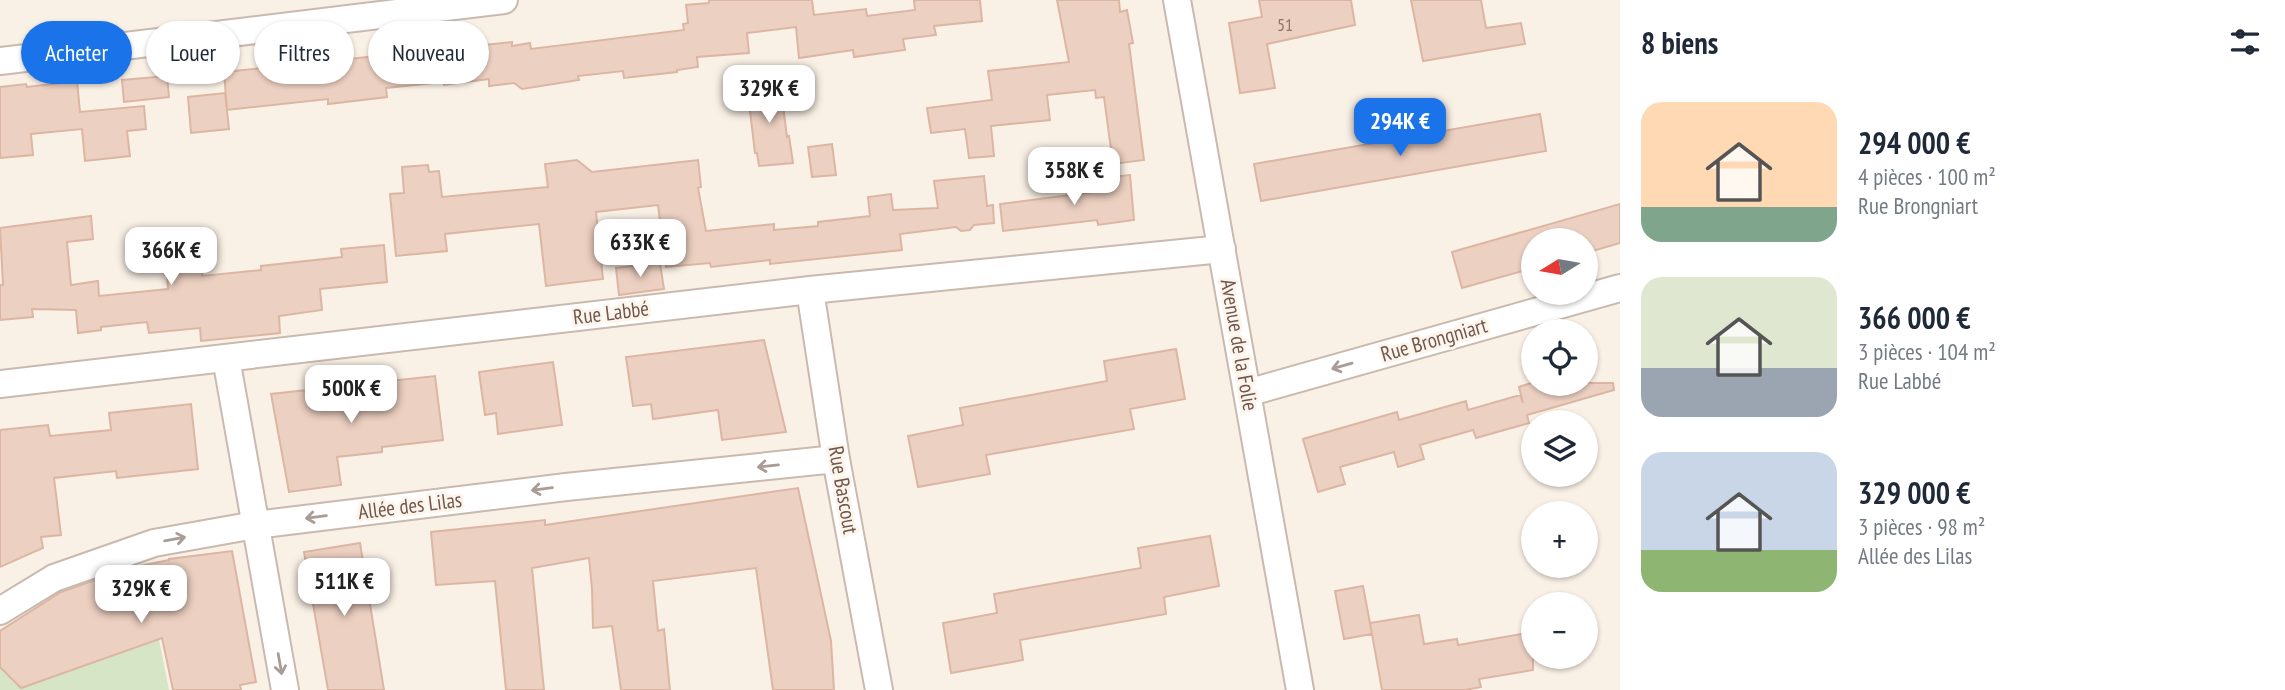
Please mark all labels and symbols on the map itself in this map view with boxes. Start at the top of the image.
house number: 51 [1277,13,1293,36]
pin: 329K € [712,66,826,125]
pin: 294K € [1343,99,1457,158]
pin: 358K € [1017,148,1131,207]
pin: 633K € [583,219,697,279]
pin: 366K € [114,228,228,287]
north arrow [1521,228,1598,304]
street label: Avenue de la Folie [1215,277,1264,413]
street label: Rue Labbé [572,294,650,331]
street label: Rue Brongniart [1377,311,1490,368]
one-way arrow [1331,360,1353,373]
pin: 500K € [294,366,408,425]
street label: Rue Bascout [822,444,865,536]
one-way arrow [758,460,780,473]
one-way arrow [531,483,554,496]
street label: Allée des Lilas [357,486,463,525]
one-way arrow [305,511,328,524]
one-way arrow [163,532,186,546]
pin: 511K € [287,558,401,618]
pin: 329K € [84,566,198,625]
one-way arrow [274,652,287,675]

